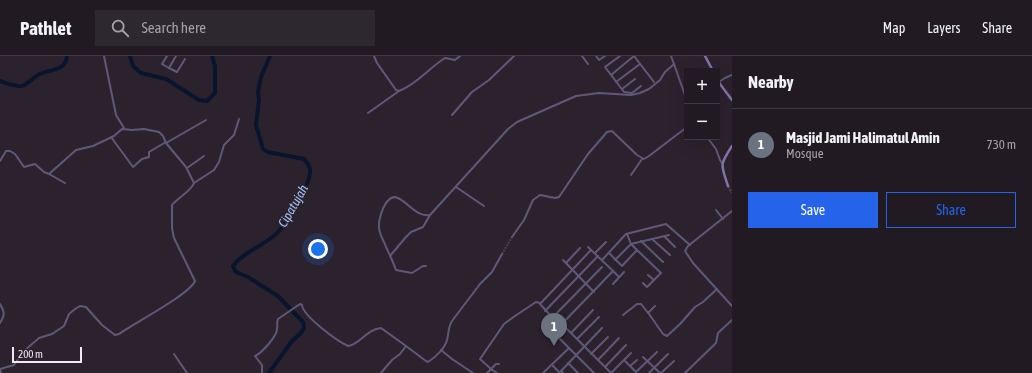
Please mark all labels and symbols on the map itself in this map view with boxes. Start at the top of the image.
water label: Cipatujah [275,182,311,230]
your location [308,239,328,259]
pin: 1 [541,313,567,346]
scale bar [12,345,82,364]

